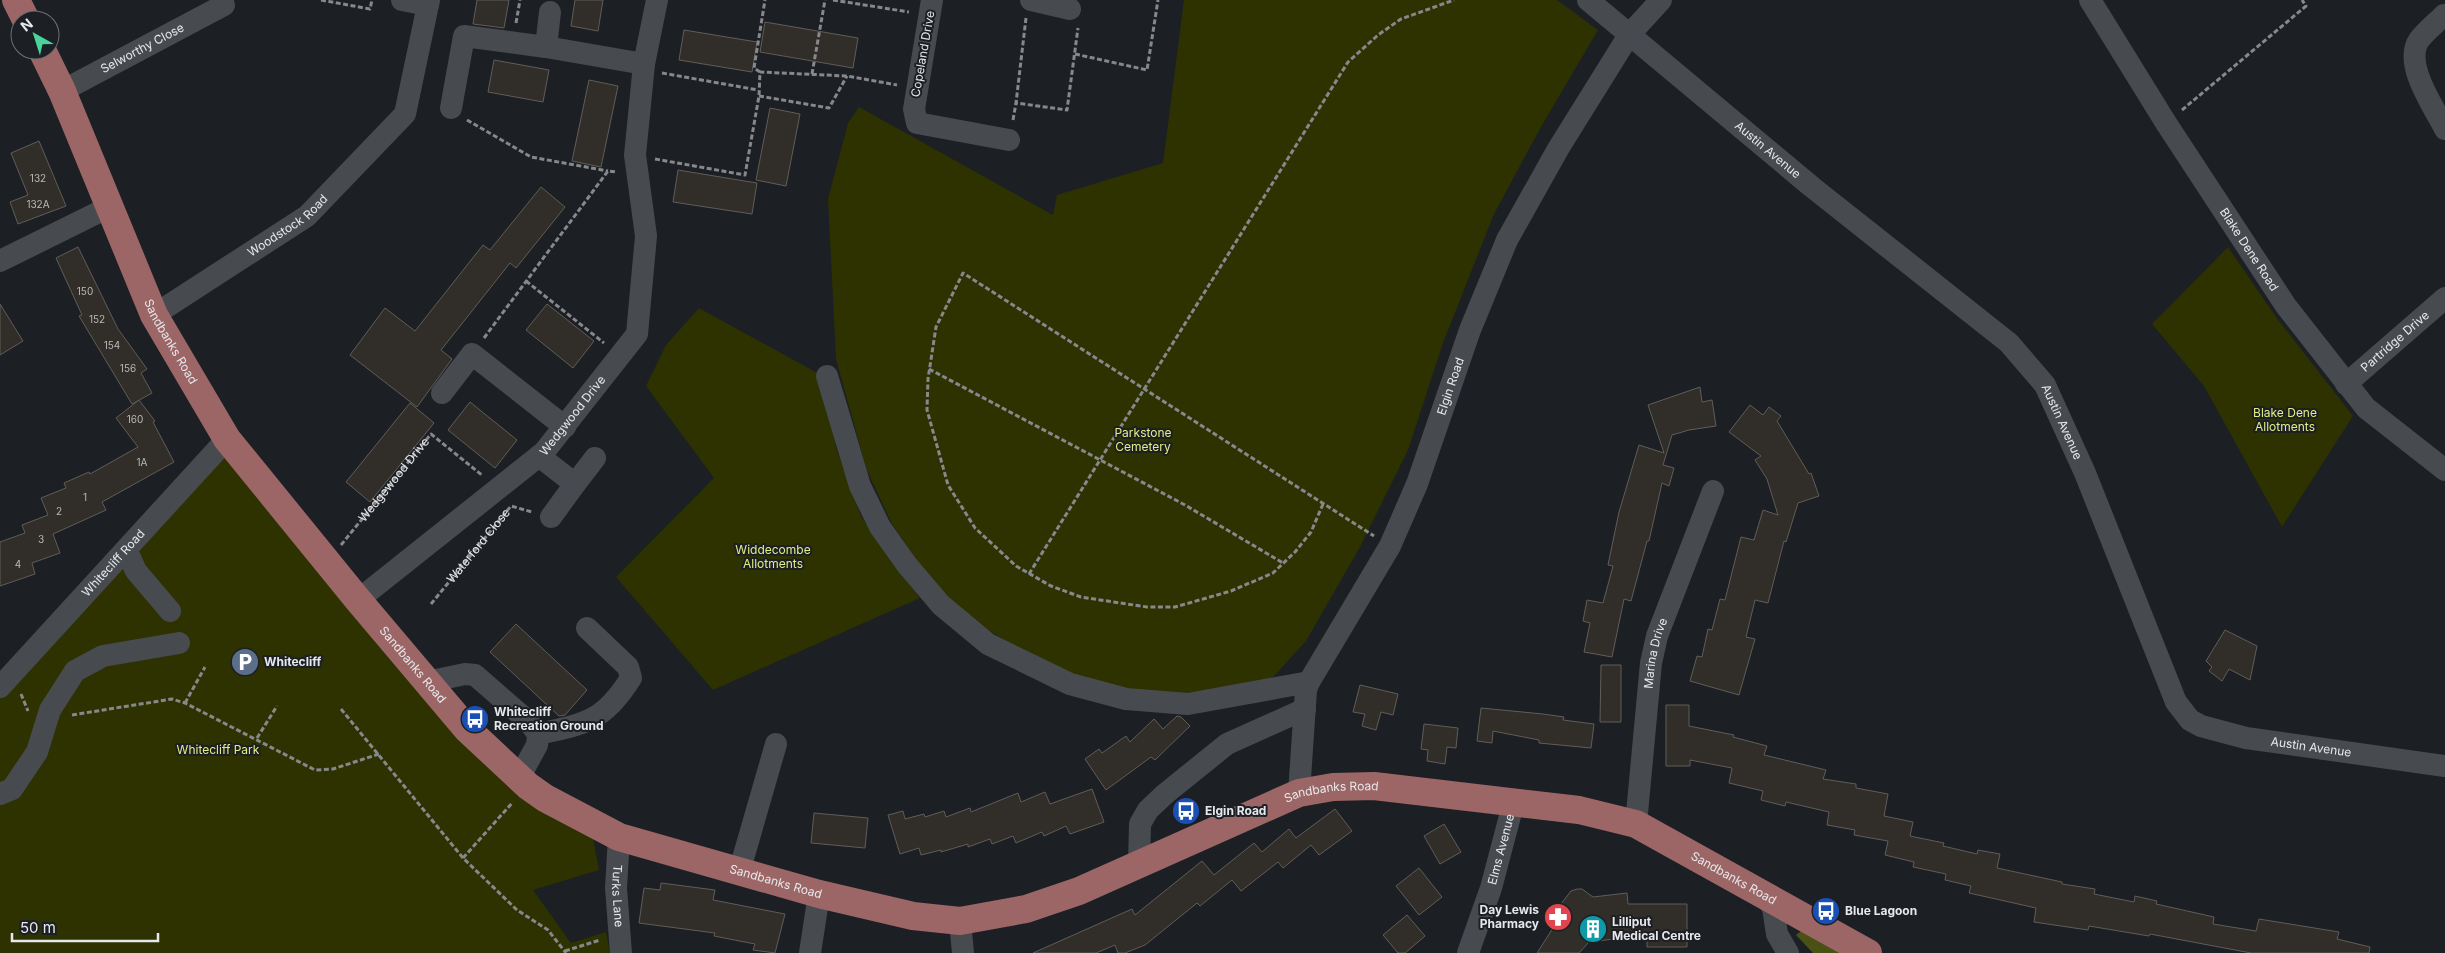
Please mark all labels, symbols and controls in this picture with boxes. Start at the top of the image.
north arrow [10,10,60,60]
street label: Copeland Drive [908,10,937,98]
text: N [17,15,36,34]
street label: Selworthy Close [98,20,186,76]
street label: Austin Avenue [1732,118,1804,181]
house number: 132 [30,172,46,184]
street label: Woodstock Road [244,191,331,260]
house number: 132A [26,198,50,210]
street label: Blake Dene Road [2217,205,2282,294]
house number: 150 [77,285,93,297]
street label: Sandbanks Road [141,297,201,387]
street label: Partridge Drive [2358,307,2432,375]
house number: 152 [89,313,105,325]
house number: 154 [104,339,120,351]
street label: Elgin Road [1433,355,1467,417]
house number: 156 [120,362,136,374]
street label: Wedgwood Drive [536,372,608,458]
street label: Austin Avenue [2039,382,2086,462]
park label: Blake Dene Allotments [2253,405,2317,434]
house number: 160 [127,413,143,425]
park label: Parkstone Cemetery [1114,425,1172,454]
street label: Wedgewood Drive [355,434,432,525]
house number: 1A [137,456,148,468]
house number: 1 [83,491,87,503]
house number: 2 [56,505,62,517]
street label: Waterford Close [443,505,513,586]
street label: Whitecliff Road [78,526,148,600]
house number: 3 [38,533,44,545]
park label: Widdecombe Allotments [735,542,811,571]
house number: 4 [15,558,21,570]
street label: Marina Drive [1641,616,1670,689]
street label: Sandbanks Road [377,623,450,706]
parking icon: Whitecliff [230,647,260,677]
place label: Whitecliff [264,654,321,669]
bus stop icon: Whitecliff Recreation Ground [460,704,490,734]
place label: Whitecliff Recreation Ground [494,704,604,733]
street label: Austin Avenue [2270,734,2352,760]
park label: Whitecliff Park [177,742,260,757]
street label: Sandbanks Road [1282,778,1379,806]
bus stop icon: Elgin Road [1171,796,1201,826]
place label: Elgin Road [1205,803,1266,818]
street label: Elms Avenue [1484,812,1517,886]
street label: Sandbanks Road [1688,848,1779,908]
street label: Sandbanks Road [728,861,824,901]
street label: Turks Lane [609,864,627,928]
bus stop icon: Blue Lagoon [1811,896,1841,926]
place label: Day Lewis Pharmacy [1480,902,1540,931]
pharmacy icon: Day Lewis Pharmacy [1543,902,1573,932]
place label: Blue Lagoon [1845,903,1917,918]
scale bar [12,910,159,942]
building icon: Lilliput Medical Centre [1578,914,1608,944]
place label: Lilliput Medical Centre [1612,914,1701,943]
text: 50 m [20,918,56,937]

